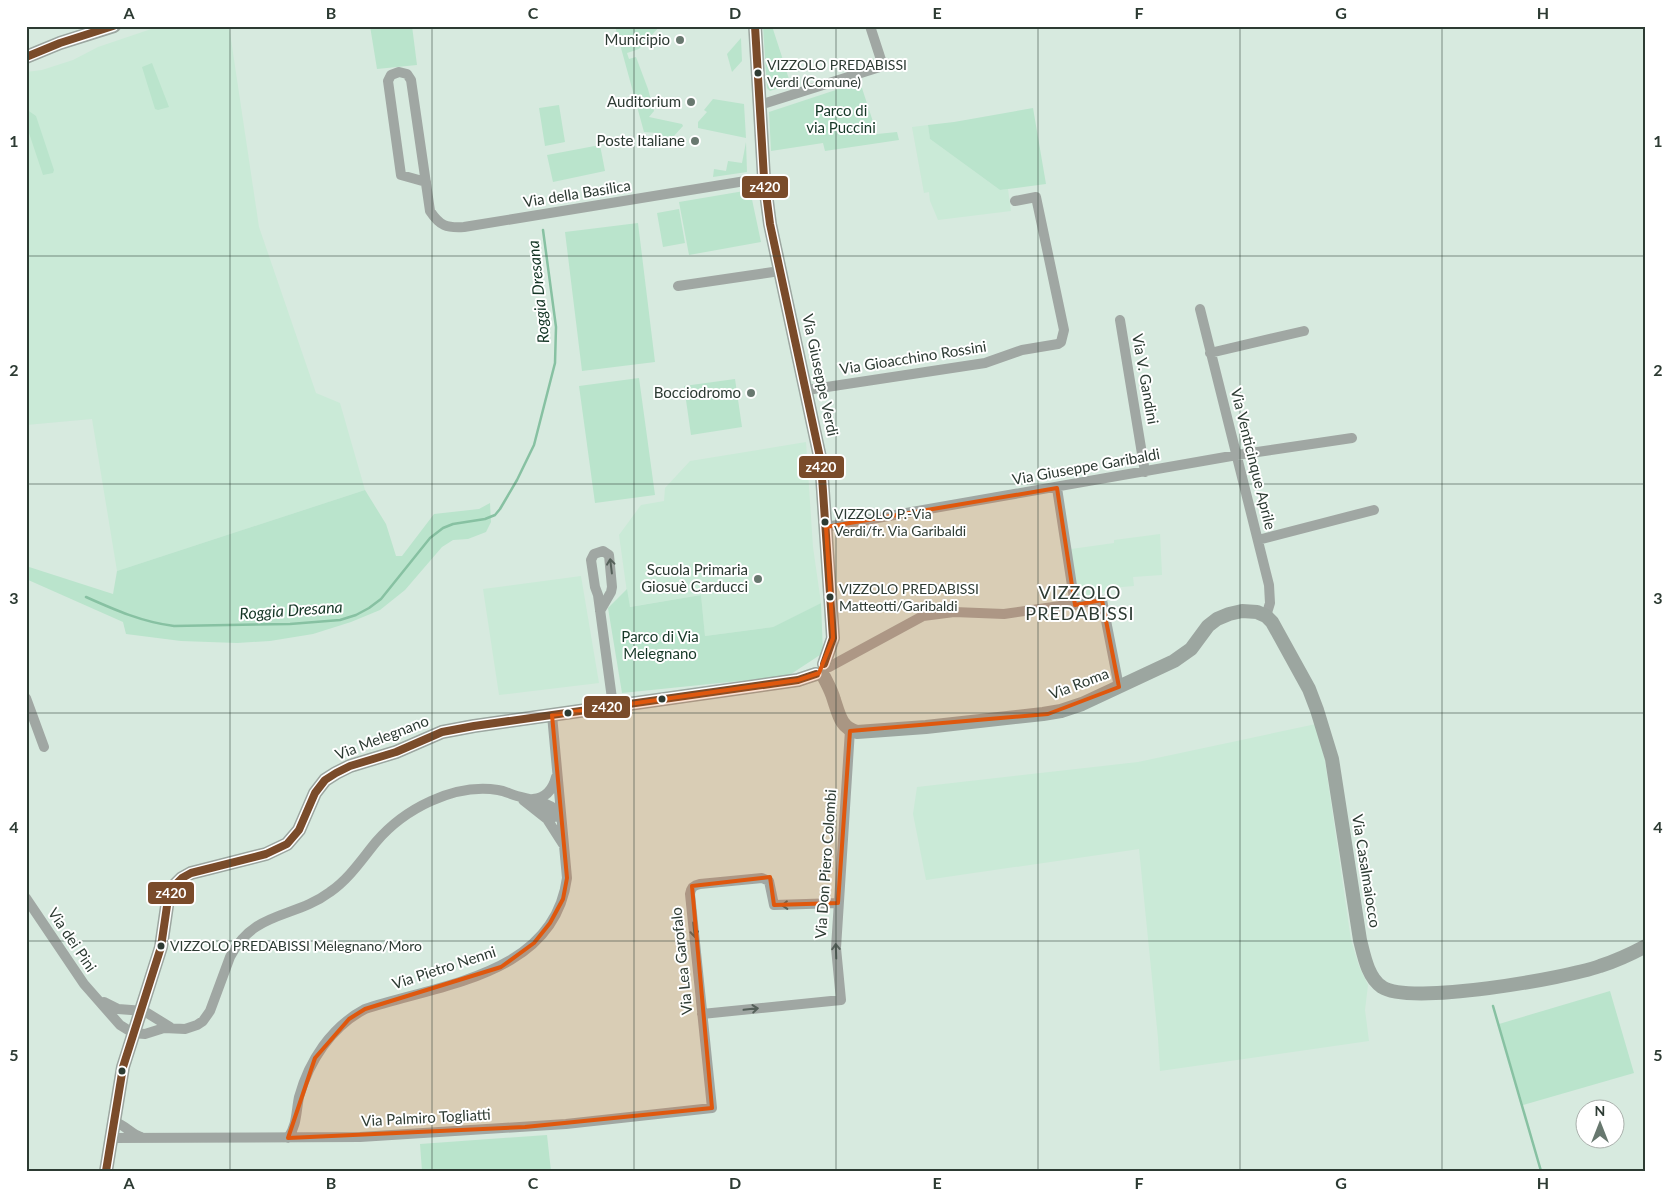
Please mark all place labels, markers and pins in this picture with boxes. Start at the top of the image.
place label: Municipio [605,30,670,48]
marker: Municipio [674,34,686,46]
place label: VIZZOLO PREDABISSI Verdi (Comune) [767,56,907,90]
marker: VIZZOLO PREDABISSI Verdi (Comune) [753,68,763,78]
place label: Auditorium [607,92,681,110]
marker: Auditorium [685,96,697,108]
place label: Poste Italiane [597,131,685,149]
marker: Poste Italiane [689,135,701,147]
place label: Bocciodromo [654,383,741,401]
marker: Bocciodromo [745,387,757,399]
place label: VIZZOLO P.-Via Verdi/fr. Via Garibaldi [834,505,966,539]
marker: VIZZOLO P.-Via Verdi/fr. Via Garibaldi [820,517,830,527]
place label: Scuola Primaria Giosuè Carducci [641,560,748,595]
marker: Scuola Primaria Giosuè Carducci [752,573,764,585]
place label: VIZZOLO PREDABISSI Matteotti/Garibaldi [839,580,979,614]
marker: VIZZOLO PREDABISSI Matteotti/Garibaldi [825,592,835,602]
unlabelled marker [657,694,667,704]
unlabelled marker [563,708,573,718]
place label: VIZZOLO PREDABISSI Melegnano/Moro [170,937,422,954]
marker: VIZZOLO PREDABISSI Melegnano/Moro [156,941,166,951]
unlabelled marker [117,1066,127,1076]

